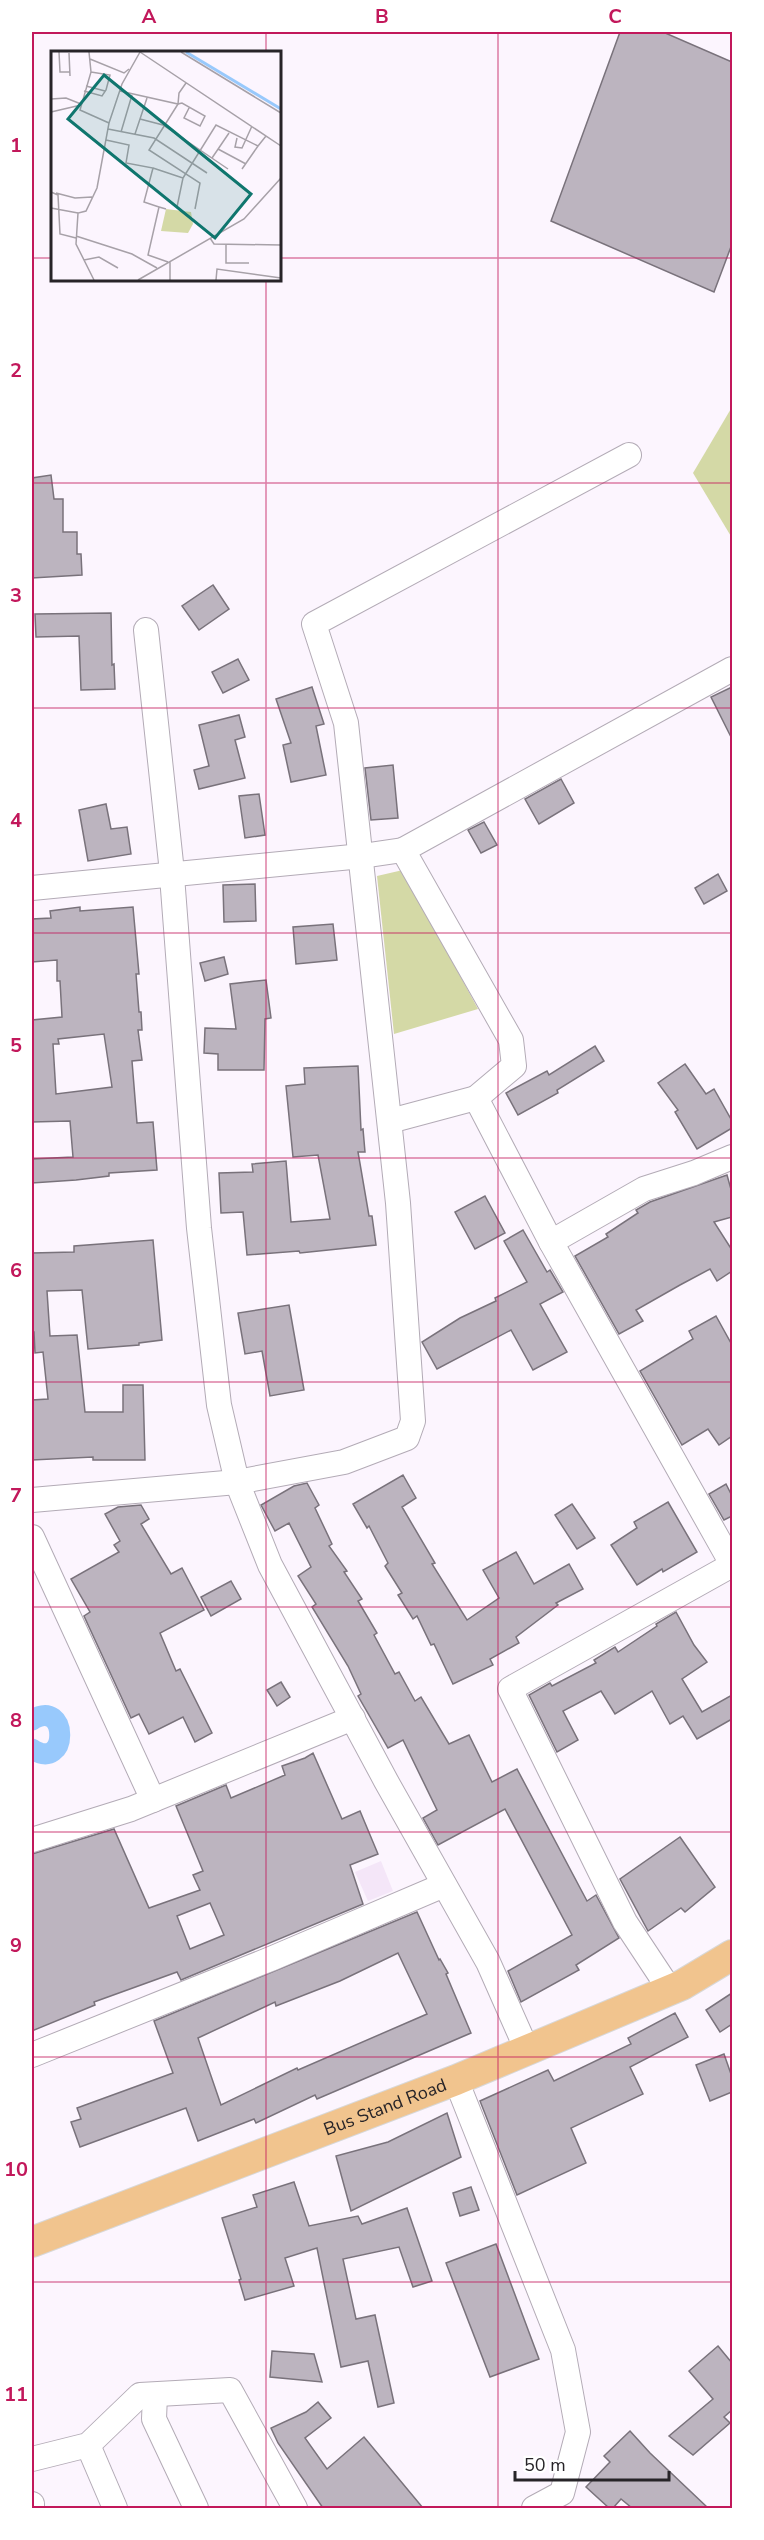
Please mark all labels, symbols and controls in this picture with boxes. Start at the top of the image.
text: A [142,3,157,30]
text: B [375,3,389,30]
text: C [608,3,622,30]
inset map [51,51,280,280]
text: 1 [10,132,22,159]
text: 2 [10,357,22,384]
text: 3 [10,582,22,609]
text: 4 [10,807,22,834]
text: 5 [10,1032,22,1059]
text: 6 [10,1257,22,1284]
text: 7 [10,1482,22,1509]
text: 8 [10,1707,22,1734]
text: 9 [10,1932,22,1959]
street label: Bus Stand Road [320,2073,450,2141]
text: 10 [4,2156,28,2183]
text: 11 [4,2381,28,2408]
scale bar [515,2444,670,2482]
text: 50 m [524,2453,566,2477]

